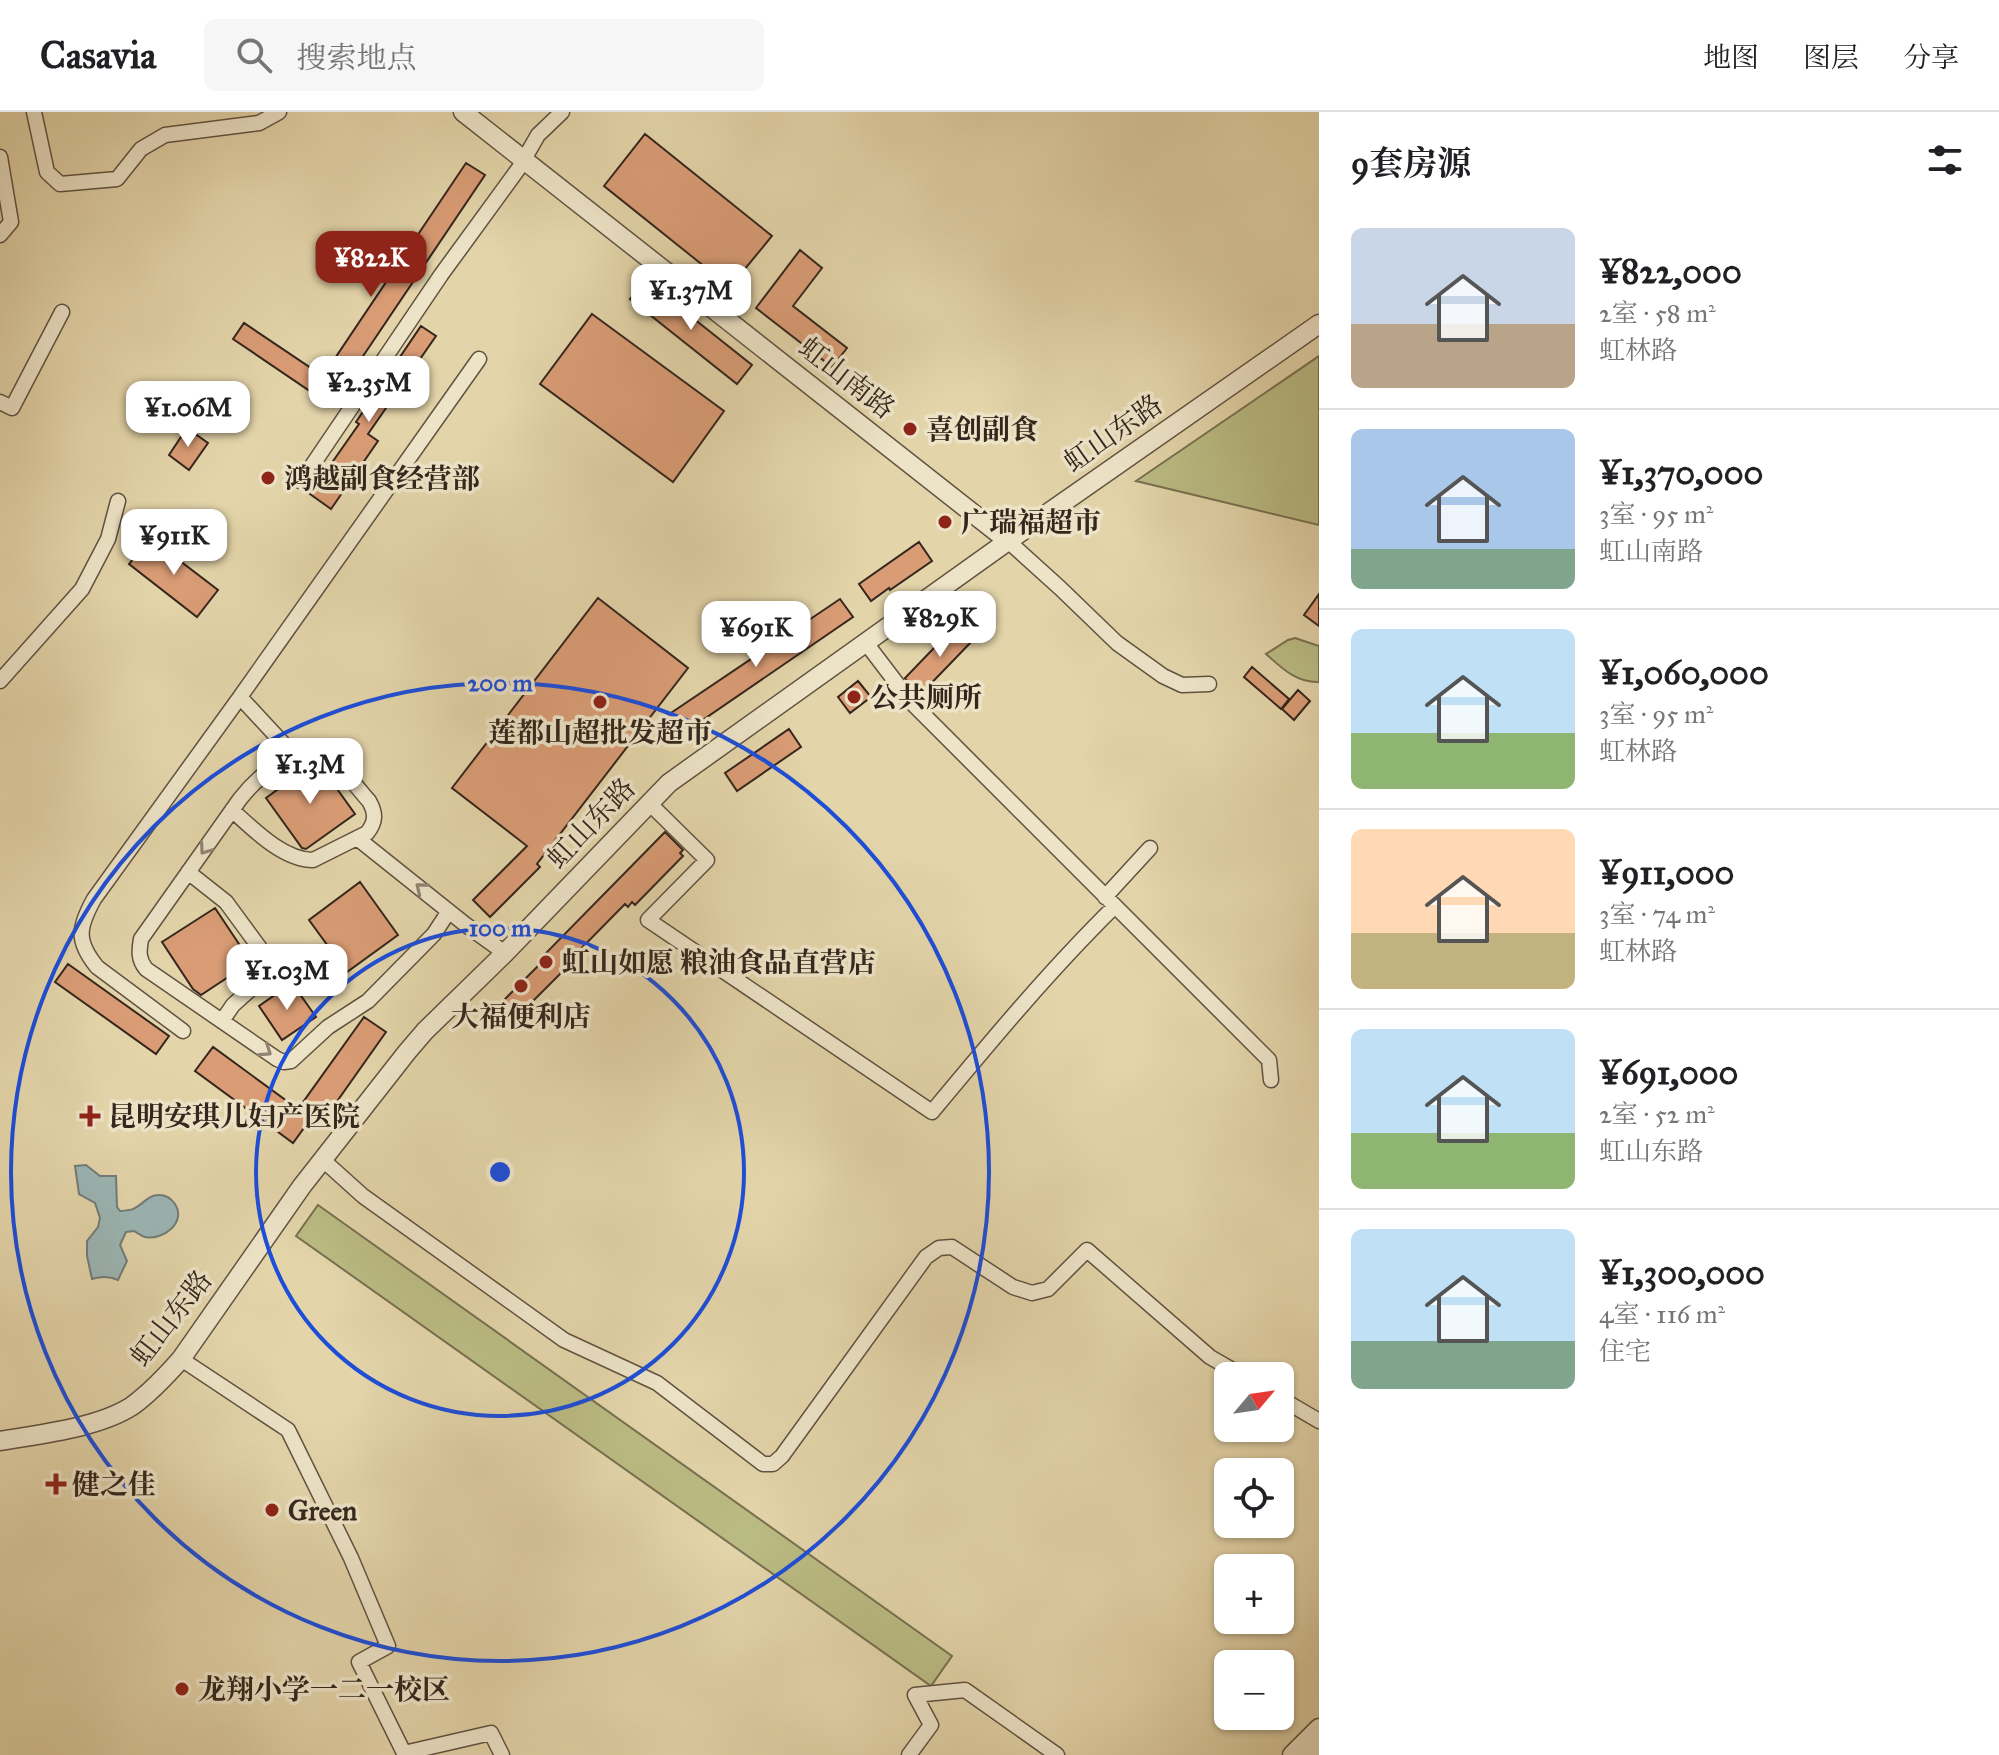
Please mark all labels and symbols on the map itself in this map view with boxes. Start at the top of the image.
pin: ¥822K [315,231,427,299]
pin: ¥1.37M [626,264,756,332]
street label: 虹山南路 [792,330,902,426]
pin: ¥2.35M [304,356,434,424]
pin: ¥1.06M [123,381,253,449]
street label: 虹山东路 [1057,387,1169,479]
place label: 喜创副食 [926,412,1038,447]
marker: 喜创副食 [901,420,919,438]
place label: 鸿越副食经营部 [284,461,480,496]
marker: 鸿越副食经营部 [259,469,277,487]
place label: 广瑞福超市 [961,505,1101,540]
pin: ¥911K [118,509,230,577]
marker: 广瑞福超市 [936,513,954,531]
pin: ¥829K [884,591,996,659]
pin: ¥691K [700,601,812,669]
text: 200 m [467,668,533,698]
place label: 公共厕所 [870,680,982,715]
marker: 公共厕所 [845,688,863,706]
marker: 莲都山超批发超市 [591,693,609,711]
place label: 莲都山超批发超市 [488,715,712,750]
pin: ¥1.3M [254,738,366,806]
street label: 虹山东路 [540,771,642,875]
one-way arrow [200,840,214,854]
one-way arrow [415,884,430,898]
text: 100 m [469,913,532,943]
pin: ¥1.03M [222,944,352,1012]
place label: 虹山如愿 粮油食品直营店 [562,945,876,980]
marker: 虹山如愿 粮油食品直营店 [537,953,555,971]
marker: 大福便利店 [512,977,530,995]
place label: 大福便利店 [451,999,591,1034]
one-way arrow [257,1041,271,1056]
place label: 昆明安琪儿妇产医院 [108,1099,360,1134]
marker: 昆明安琪儿妇产医院 [79,1105,101,1127]
centre of rings [486,1158,514,1186]
street label: 虹山东路 [123,1263,219,1373]
north arrow [1214,1362,1294,1442]
place label: 健之佳 [72,1467,156,1502]
marker: 健之佳 [47,1475,65,1493]
place label: Green [288,1493,357,1528]
marker: Green [263,1501,281,1519]
place label: 龙翔小学一二一校区 [198,1672,450,1707]
marker: 龙翔小学一二一校区 [173,1680,191,1698]

